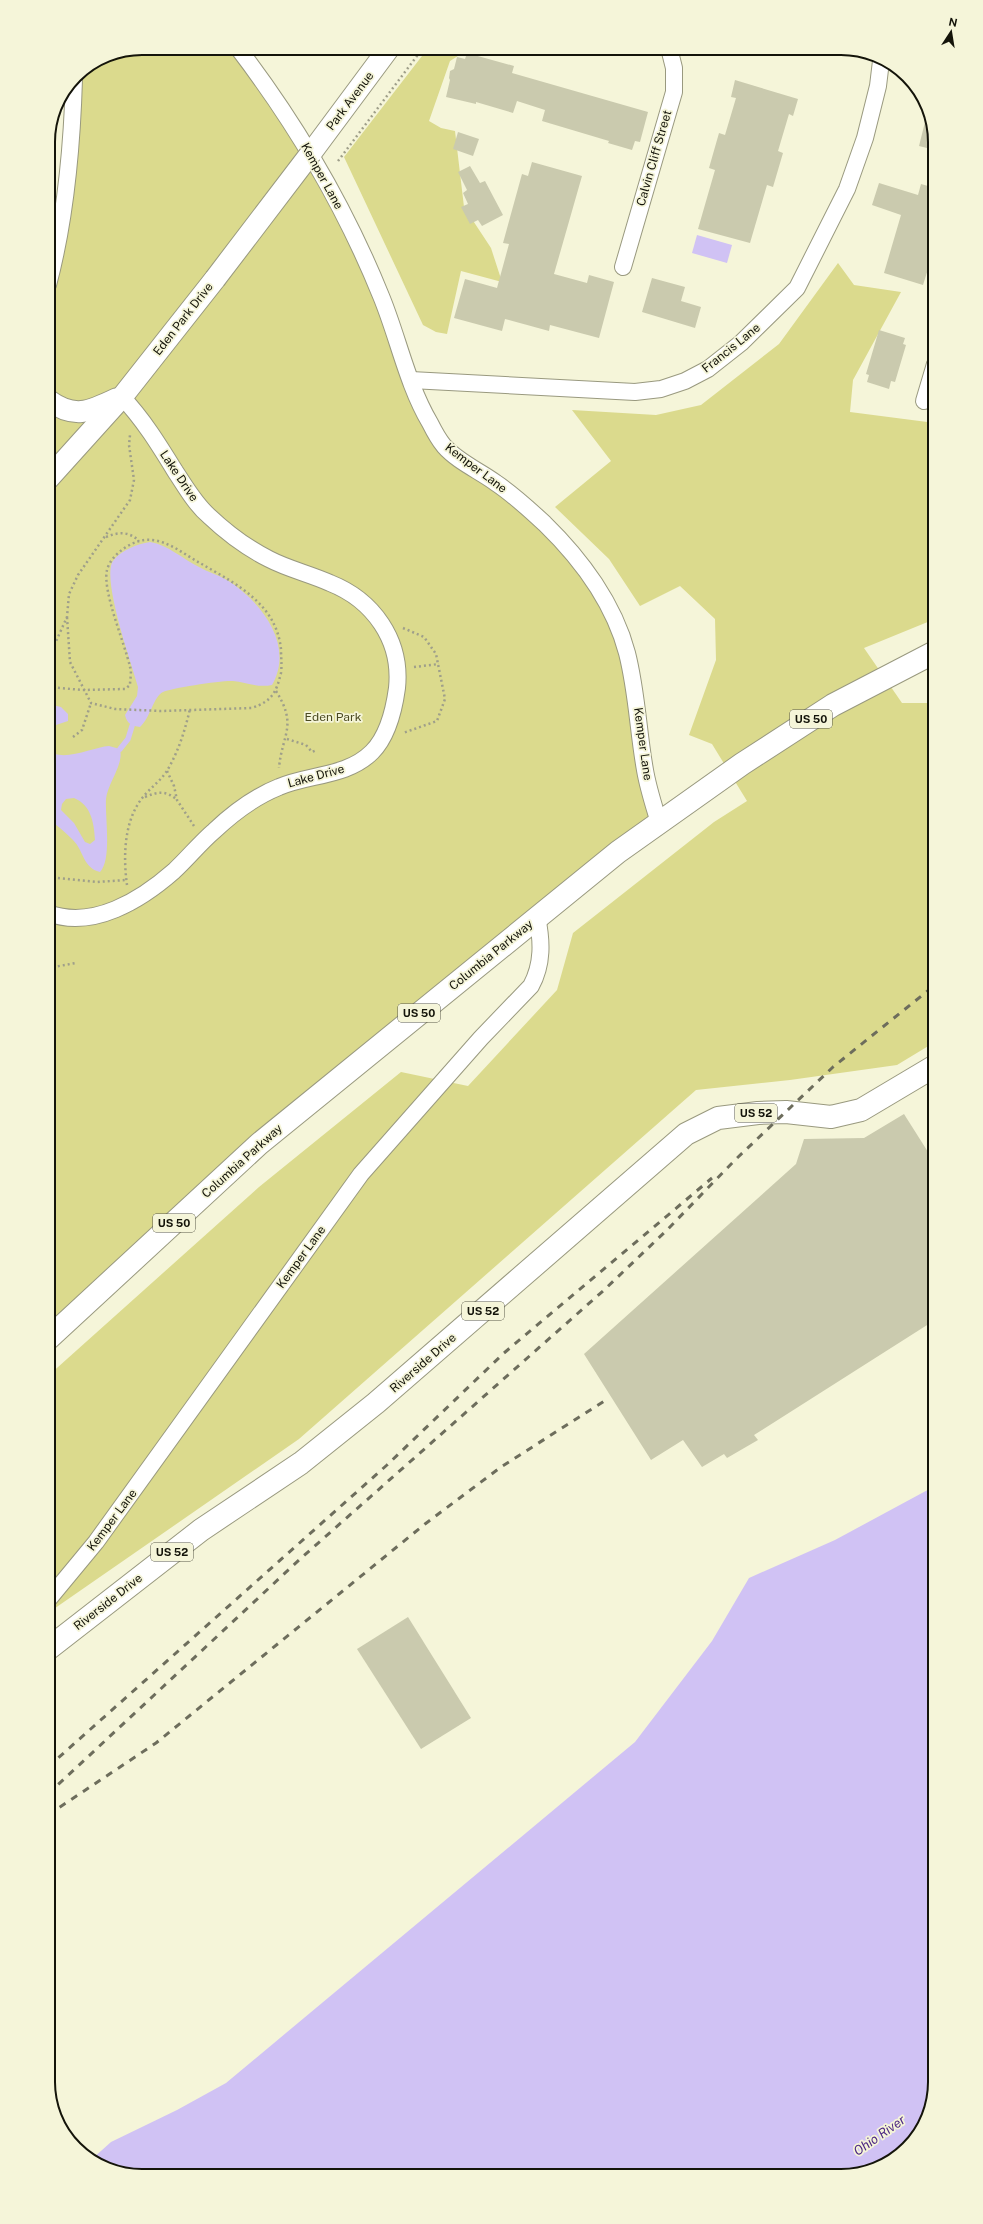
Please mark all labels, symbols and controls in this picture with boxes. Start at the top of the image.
north arrow [931,12,971,52]
text: N [948,15,959,29]
street label: Park Avenue [323,69,377,133]
street label: Calvin Cliff Street [634,108,674,208]
street label: Kemper Lane [298,140,346,212]
street label: Eden Park Drive [150,280,216,358]
street label: Francis Lane [699,320,763,376]
street label: Kemper Lane [442,440,510,496]
street label: Lake Drive [157,448,201,504]
street label: Kemper Lane [631,707,655,782]
park label: Eden Park [305,710,362,724]
road number: US 50 [790,710,832,728]
street label: Lake Drive [286,762,346,790]
street label: Columbia Parkway [446,917,536,993]
road number: US 50 [398,1004,440,1022]
road number: US 52 [735,1104,777,1122]
street label: Columbia Parkway [199,1121,286,1201]
road number: US 50 [153,1214,195,1232]
street label: Kemper Lane [274,1223,328,1291]
road number: US 52 [462,1302,504,1320]
street label: Riverside Drive [387,1330,459,1395]
street label: Kemper Lane [84,1486,140,1554]
road number: US 52 [151,1543,193,1561]
street label: Riverside Drive [71,1571,145,1633]
water label: Ohio River [851,2112,908,2159]

